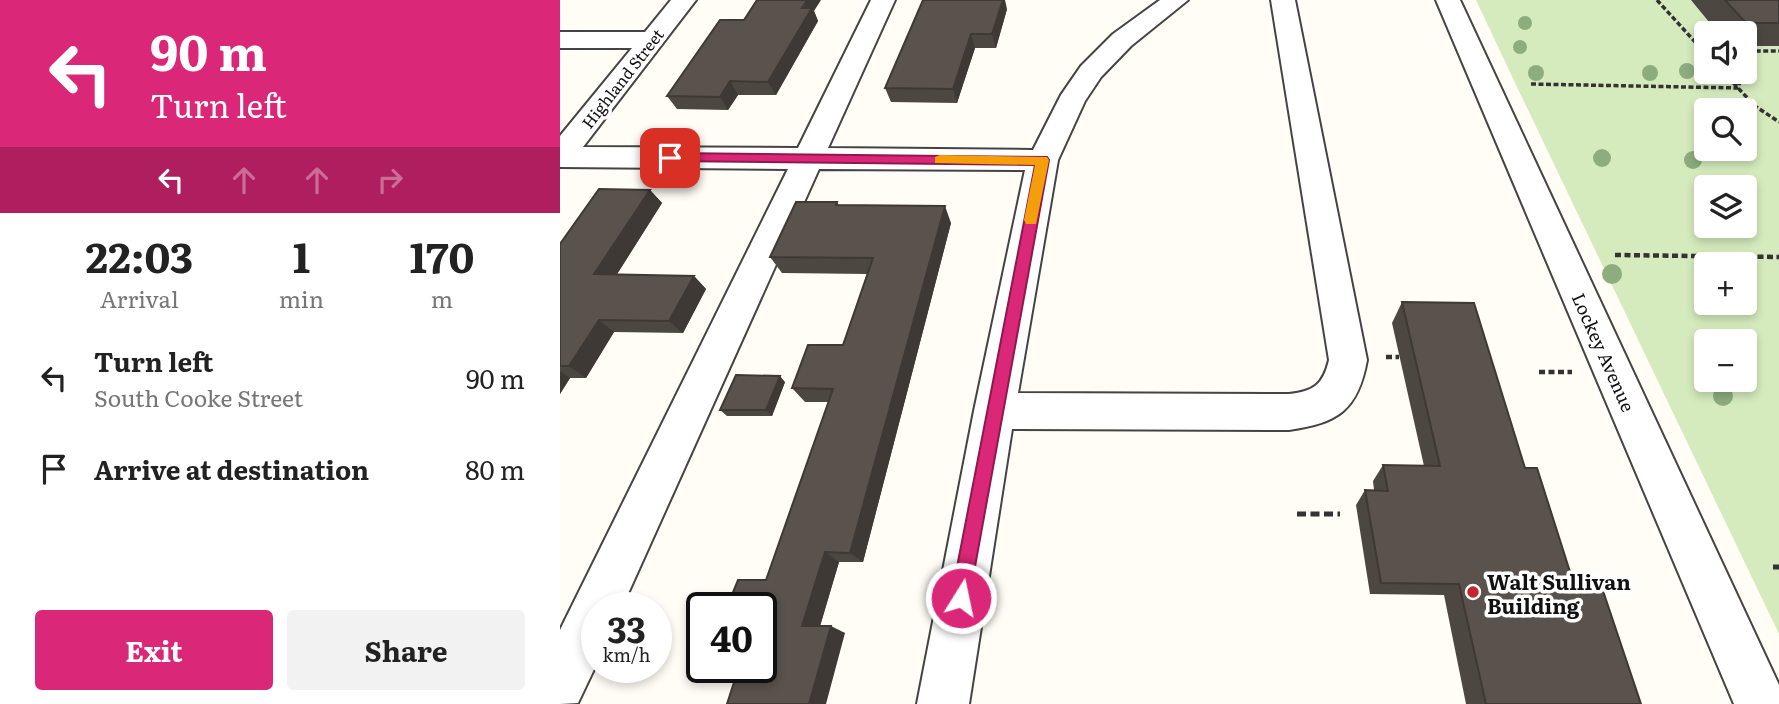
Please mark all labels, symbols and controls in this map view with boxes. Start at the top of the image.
text: 90 m [150,13,267,86]
map controls [1694,21,1757,392]
button: sound [1694,21,1757,84]
street label: Highland Street [575,22,669,133]
icon: left [35,28,126,119]
text: Turn left [150,80,287,128]
button: search [1694,98,1757,161]
pin [640,128,700,188]
icon: arrive [651,139,689,177]
icon: left [152,161,190,199]
icon: ahead [225,161,263,199]
icon: ahead [298,161,336,199]
icon: right [371,161,409,199]
button: layers [1694,175,1757,238]
text: 22:03 [86,224,193,286]
text: 1 [293,224,310,286]
text: 170 [410,224,474,286]
button: + [1694,252,1757,315]
text: Arrival [100,281,179,315]
text: min [279,281,324,315]
text: m [431,281,453,315]
street label: Lockey Avenue [1566,288,1642,416]
button: − [1694,329,1757,392]
text: Turn left [94,341,213,380]
text: 90 m [466,358,525,397]
icon: left [35,359,73,397]
text: South Cooke Street [94,380,303,414]
text: Arrive at destination [94,449,369,488]
text: 80 m [465,449,525,488]
icon: arrive [35,450,73,488]
position arrow [924,561,998,635]
place label: Walt Sullivan Building [1487,565,1631,620]
marker: Walt Sullivan Building [1465,584,1481,600]
speed limit sign: 40 [686,592,777,683]
text: 33 [607,602,646,654]
button: Exit [35,610,273,690]
button: Share [287,610,525,690]
text: km/h [603,641,650,668]

